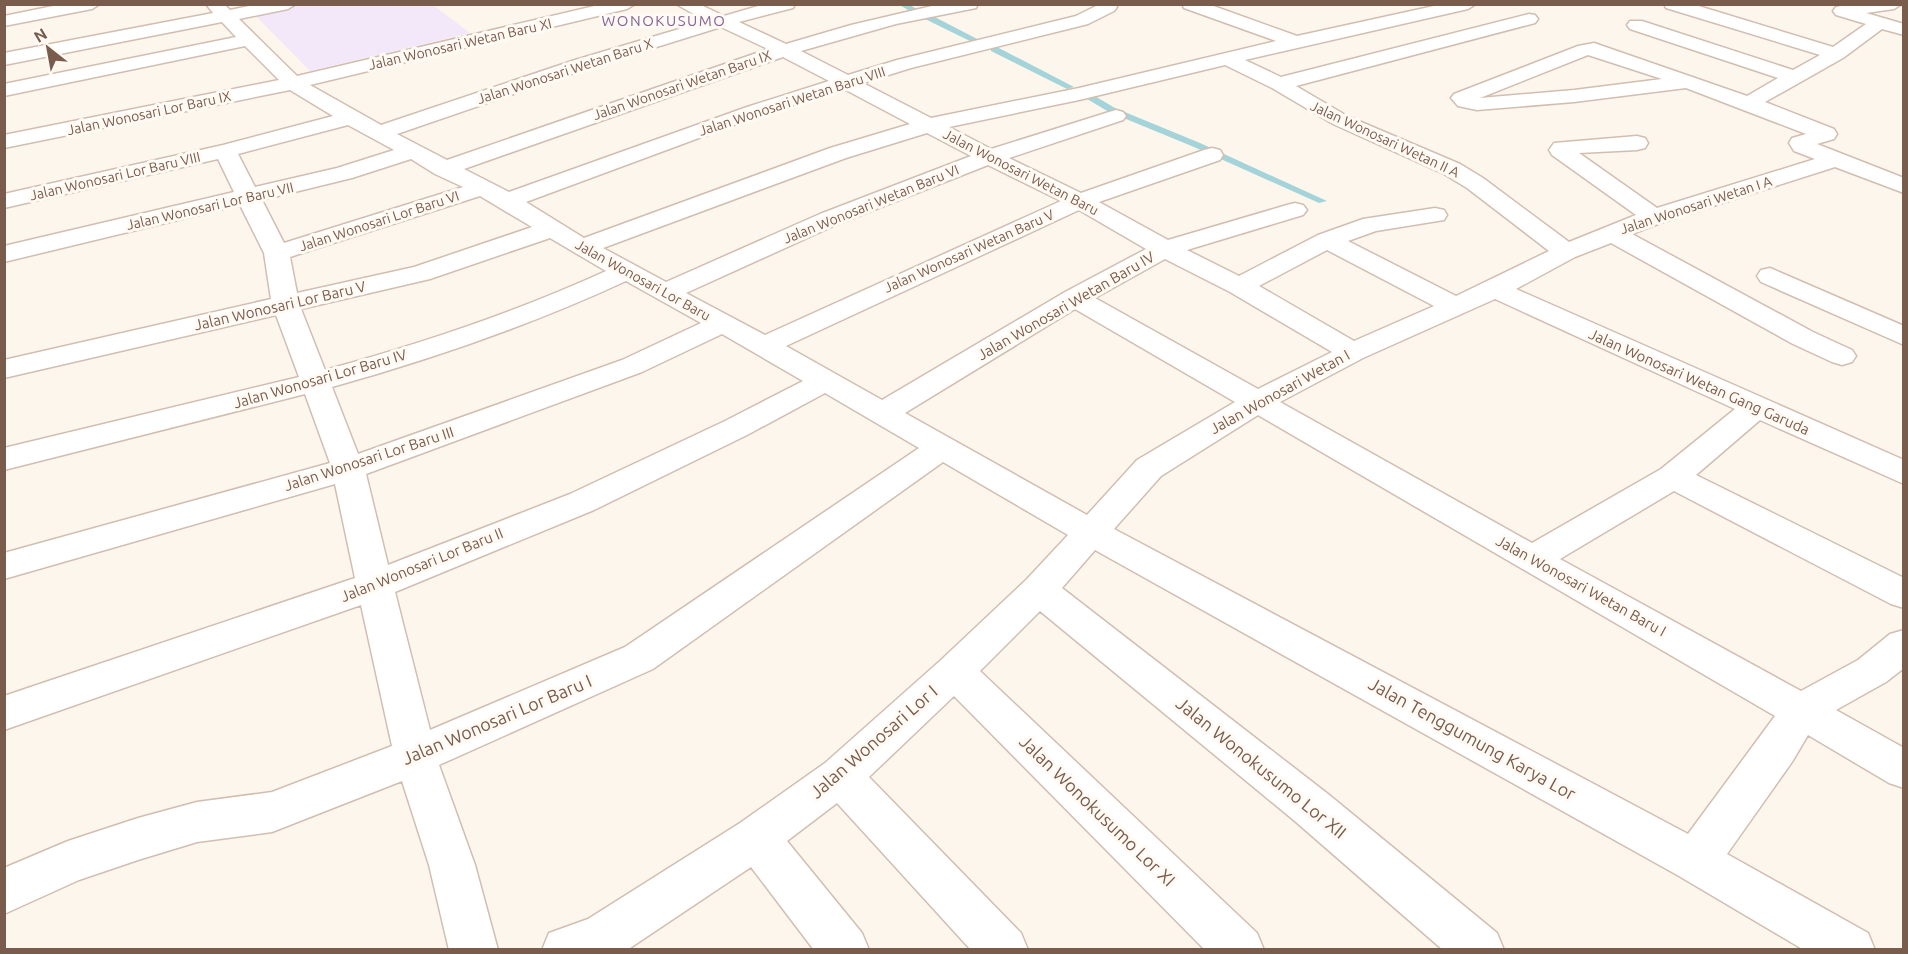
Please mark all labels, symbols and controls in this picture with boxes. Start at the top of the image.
district label: WONOKUSUMO [602,12,727,29]
street label: Jalan Wonosari Wetan Baru XI [367,15,553,73]
north arrow [18,18,78,78]
text: N [31,24,50,46]
street label: Jalan Wonosari Wetan Baru X [475,35,655,107]
street label: Jalan Wonosari Wetan Baru IX [591,47,774,123]
street label: Jalan Wonosari Wetan Baru VIII [697,63,887,139]
street label: Jalan Wonosari Lor Baru IX [66,88,233,138]
street label: Jalan Wonosari Wetan II A [1308,97,1462,181]
street label: Jalan Wonosari Wetan Baru [941,126,1101,218]
street label: Jalan Wonosari Lor Baru VIII [28,149,202,203]
street label: Jalan Wonosari Wetan Baru VI [781,161,961,247]
street label: Jalan Wonosari Wetan I A [1618,173,1774,237]
street label: Jalan Wonosari Lor Baru VII [125,179,295,233]
street label: Jalan Wonosari Lor Baru VI [297,188,461,254]
street label: Jalan Wonosari Wetan Baru V [882,206,1057,296]
street label: Jalan Wonosari Lor Baru [573,236,713,324]
street label: Jalan Wonosari Wetan Baru IV [974,248,1158,363]
street label: Jalan Wonosari Lor Baru V [192,277,368,334]
street label: Jalan Wonosari Wetan Gang Garuda [1586,325,1812,438]
street label: Jalan Wonosari Lor Baru IV [231,346,409,411]
street label: Jalan Wonosari Wetan I [1207,346,1352,437]
street label: Jalan Wonosari Lor Baru III [282,423,456,494]
street label: Jalan Wonosari Lor Baru II [338,524,506,605]
street label: Jalan Wonosari Wetan Baru I [1493,532,1669,639]
street label: Jalan Wonosari Lor Baru I [399,670,594,768]
street label: Jalan Tenggumung Karya Lor [1366,673,1580,804]
street label: Jalan Wonosari Lor I [806,681,941,802]
street label: Jalan Wonokusumo Lor XII [1173,692,1351,842]
street label: Jalan Wonokusumo Lor XI [1016,731,1180,890]

